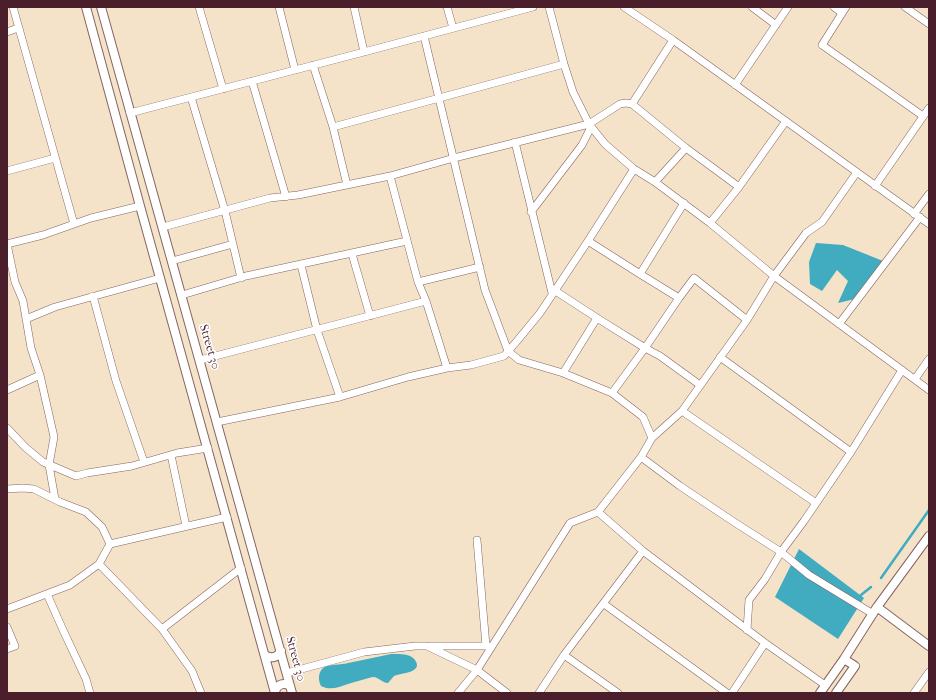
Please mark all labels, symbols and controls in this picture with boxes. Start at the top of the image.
street label: Street 30 [196,323,222,371]
street label: Street 30 [282,635,308,683]

